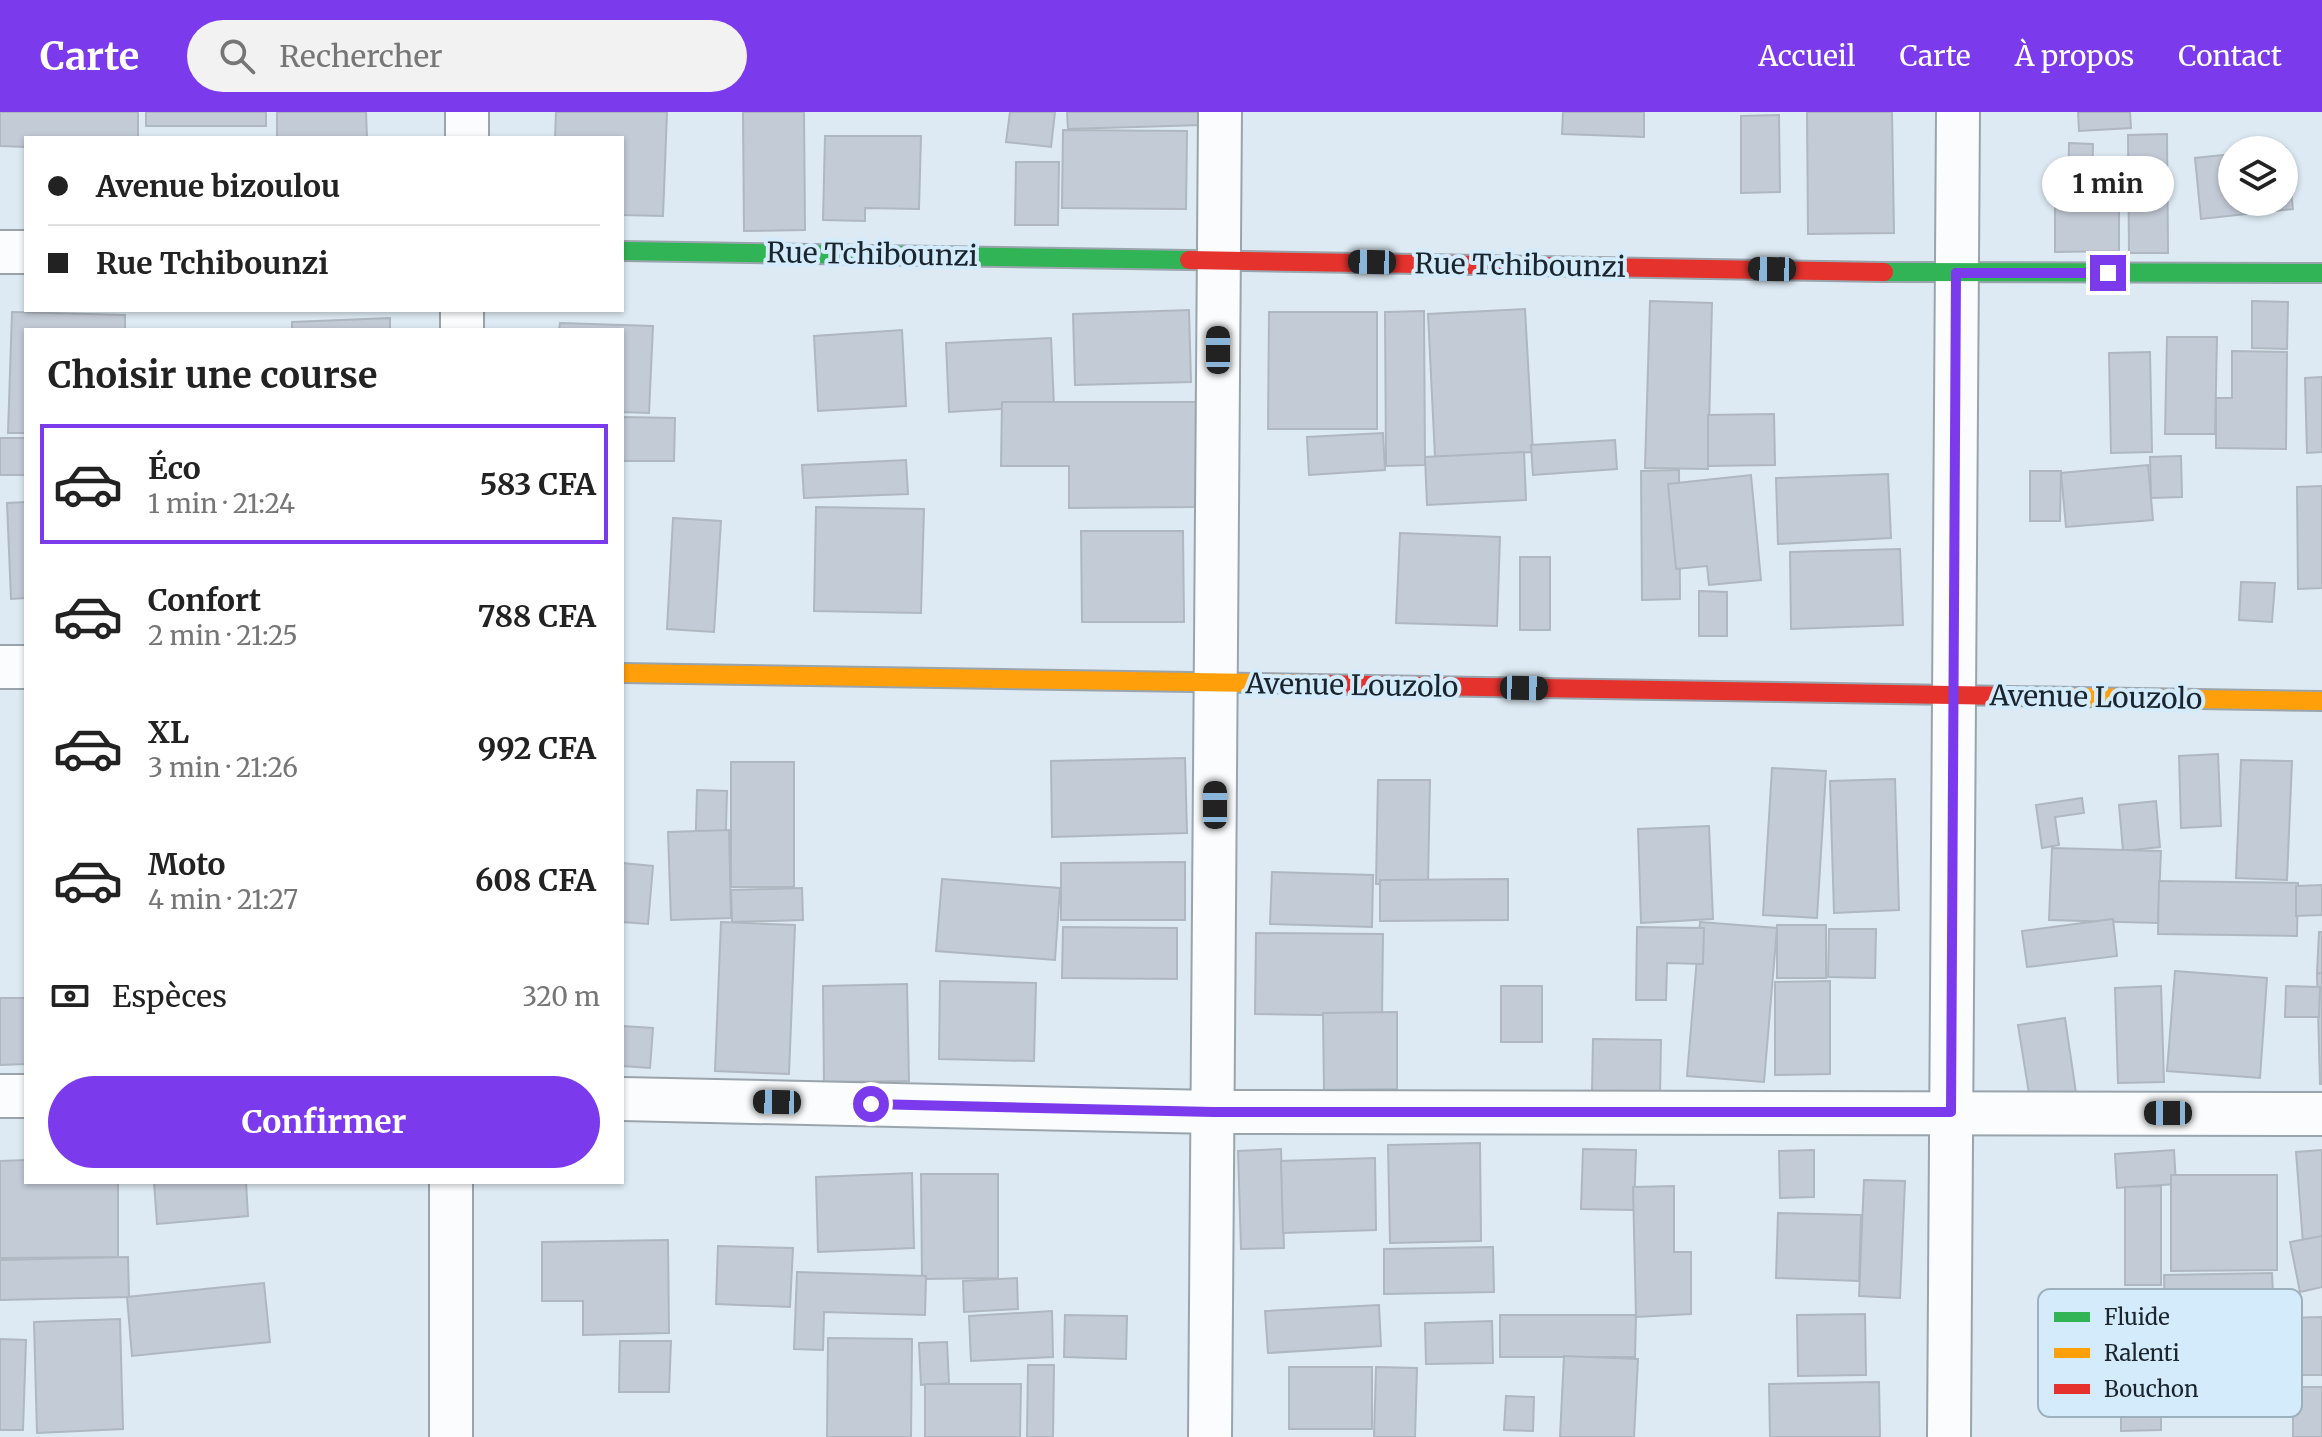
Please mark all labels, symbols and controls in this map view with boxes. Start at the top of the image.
search box [187,20,747,92]
text: Carte [40,33,139,80]
icon: search [215,34,259,78]
text: Rechercher [279,37,443,75]
text: Accueil [1758,38,1856,74]
text: Carte [1900,38,1971,74]
text: À propos [2015,38,2134,74]
text: Contact [2178,38,2282,74]
map controls [2218,136,2298,216]
button: layers [2218,136,2298,216]
callout: 1 min [2042,157,2174,213]
text: Avenue bizoulou [96,167,340,205]
text: 1 min [2073,167,2143,200]
street label: Rue Tchibounzi [766,234,978,274]
text: Rue Tchibounzi [96,244,329,282]
street label: Rue Tchibounzi [1414,245,1626,285]
car [1348,250,1396,274]
route end [2090,255,2126,291]
car [1748,257,1796,281]
car [1206,326,1230,374]
text: Choisir une course [48,353,377,398]
icon: car [52,448,124,520]
text: Éco [148,449,201,487]
text: 583 CFA [480,465,596,503]
text: 1 min · 21:24 [148,487,295,520]
icon: car [52,580,124,652]
text: Confort [148,581,261,619]
text: 788 CFA [477,597,596,635]
text: 2 min · 21:25 [148,619,298,652]
street label: Avenue Louzolo [1244,665,1459,705]
car [1500,676,1548,700]
street label: Avenue Louzolo [1988,677,2203,717]
icon: car [52,712,124,784]
text: XL [148,713,189,751]
text: 992 CFA [478,729,596,767]
text: 3 min · 21:26 [148,751,298,784]
car [1203,781,1227,829]
icon: car [52,844,124,916]
text: Moto [148,845,226,883]
text: 608 CFA [475,861,596,899]
text: 4 min · 21:27 [148,883,298,916]
icon: cash [48,974,92,1018]
text: Espèces [112,977,227,1015]
text: 320 m [522,980,600,1013]
button: Confirmer [48,1076,600,1168]
route start [853,1086,889,1122]
car [753,1090,801,1114]
car [2144,1101,2192,1125]
legend [2038,1289,2302,1417]
text: Fluide [2104,1303,2170,1331]
text: Ralenti [2104,1339,2180,1367]
text: Bouchon [2104,1375,2199,1403]

